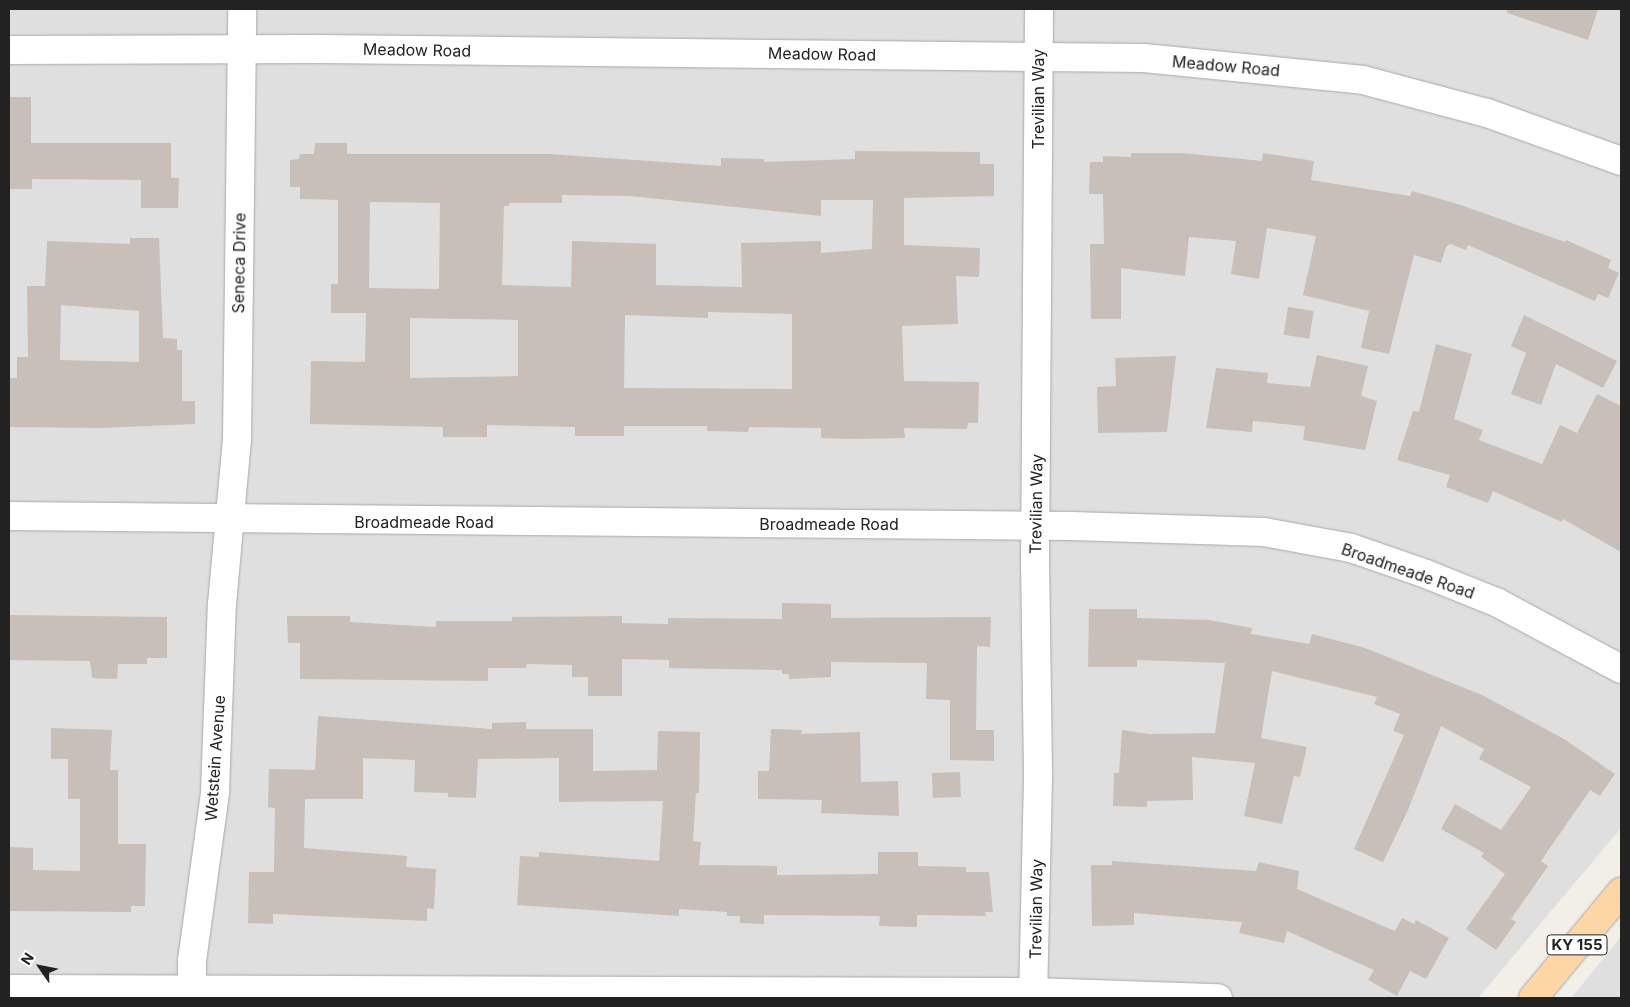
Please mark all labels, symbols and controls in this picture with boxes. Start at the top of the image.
street label: Meadow Road [363,39,471,61]
street label: Meadow Road [768,43,876,65]
street label: Trevilian Way [1028,49,1048,149]
street label: Meadow Road [1171,52,1281,80]
street label: Seneca Drive [229,212,249,314]
street label: Trevilian Way [1026,454,1046,554]
street label: Broadmeade Road [354,512,494,532]
street label: Broadmeade Road [759,514,899,534]
street label: Broadmeade Road [1339,539,1477,603]
street label: Wetstein Avenue [201,694,229,822]
street label: Trevilian Way [1026,859,1046,959]
road number: KY 155 [1546,932,1608,958]
north arrow [15,942,65,992]
text: N [17,949,37,968]

